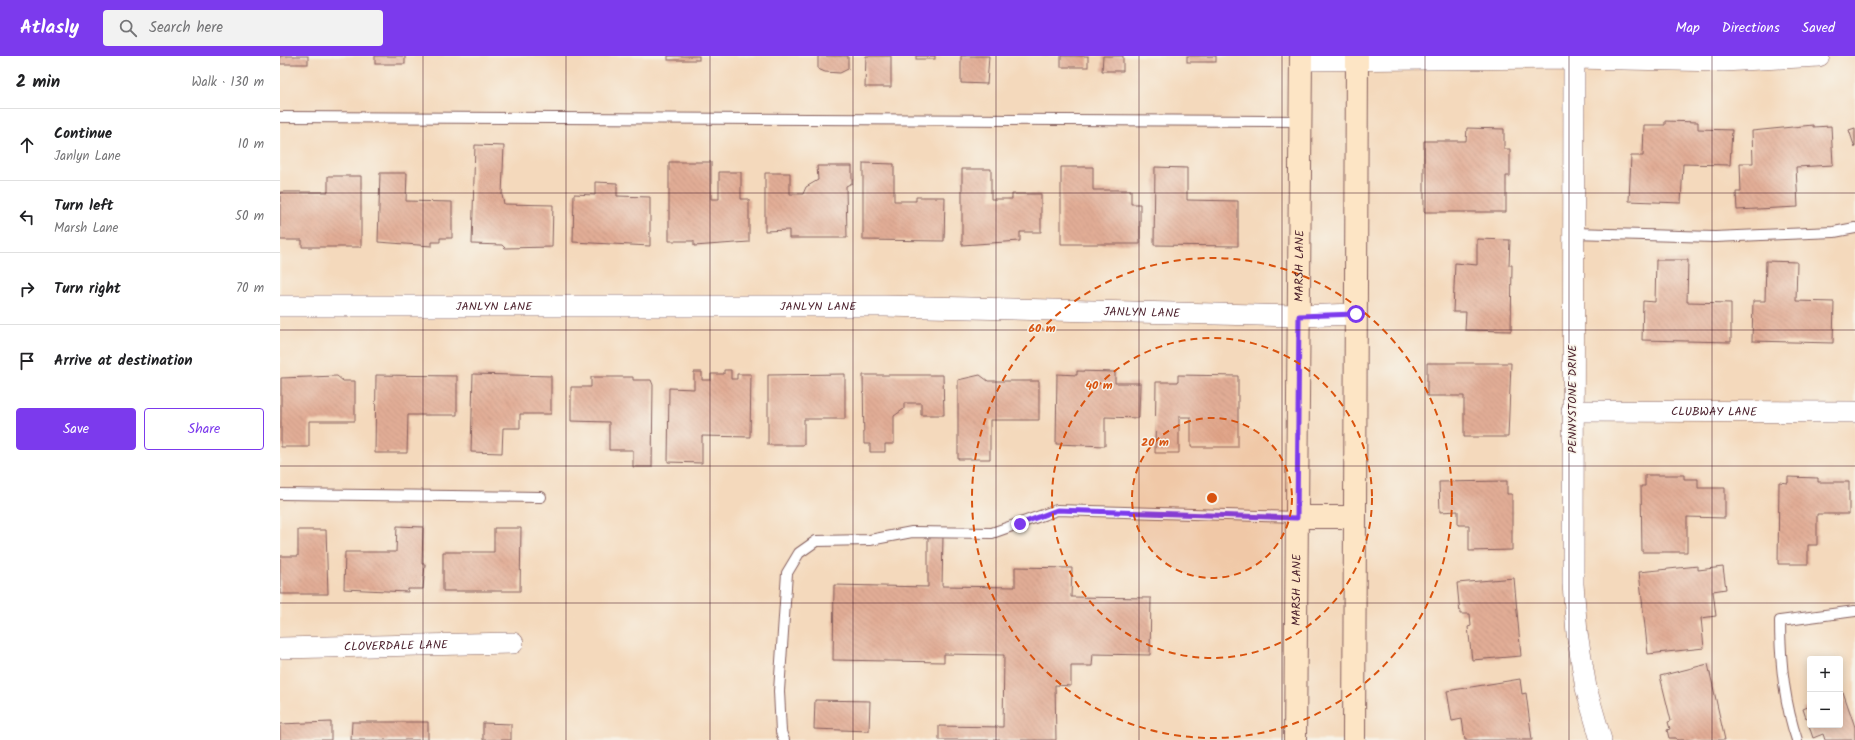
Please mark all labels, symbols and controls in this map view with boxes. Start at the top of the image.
search box [103,10,383,46]
text: Atlasly [20,13,79,43]
text: Search here [149,16,223,40]
icon: search [117,17,139,39]
text: Map [1675,17,1700,39]
text: Directions [1722,17,1780,39]
text: Saved [1802,17,1835,39]
text: 2 min [16,69,60,96]
text: Walk · 130 m [191,72,264,93]
text: Continue [54,122,112,146]
icon: ahead [16,134,38,156]
text: 10 m [238,134,264,155]
text: Janlyn Lane [54,146,121,167]
text: Turn left [54,194,114,218]
icon: left [16,206,38,228]
text: 50 m [235,206,264,227]
text: Marsh Lane [54,218,118,239]
street label: MARSH LANE [1290,229,1309,302]
text: Turn right [54,277,121,301]
icon: right [16,278,38,300]
text: 70 m [236,278,264,299]
street label: JANLYN LANE [456,297,533,316]
street label: JANLYN LANE [780,297,857,316]
street label: JANLYN LANE [1103,302,1181,323]
route start [1347,305,1365,323]
text: 60 m [1028,319,1056,338]
street label: PENNYSTONE DRIVE [1563,344,1582,453]
text: Arrive at destination [54,349,193,373]
icon: arrive [16,350,38,372]
text: 40 m [1085,376,1113,395]
street label: CLUBWAY LANE [1671,402,1758,422]
button: Save [16,408,136,450]
button: Share [144,408,264,450]
text: 20 m [1141,433,1169,452]
centre of rings [1205,491,1219,505]
route end [1011,515,1029,533]
street label: MARSH LANE [1287,553,1307,626]
street label: CLOVERDALE LANE [344,635,449,657]
map controls [1807,656,1843,728]
button: + [1807,656,1843,692]
button: − [1807,692,1843,728]

